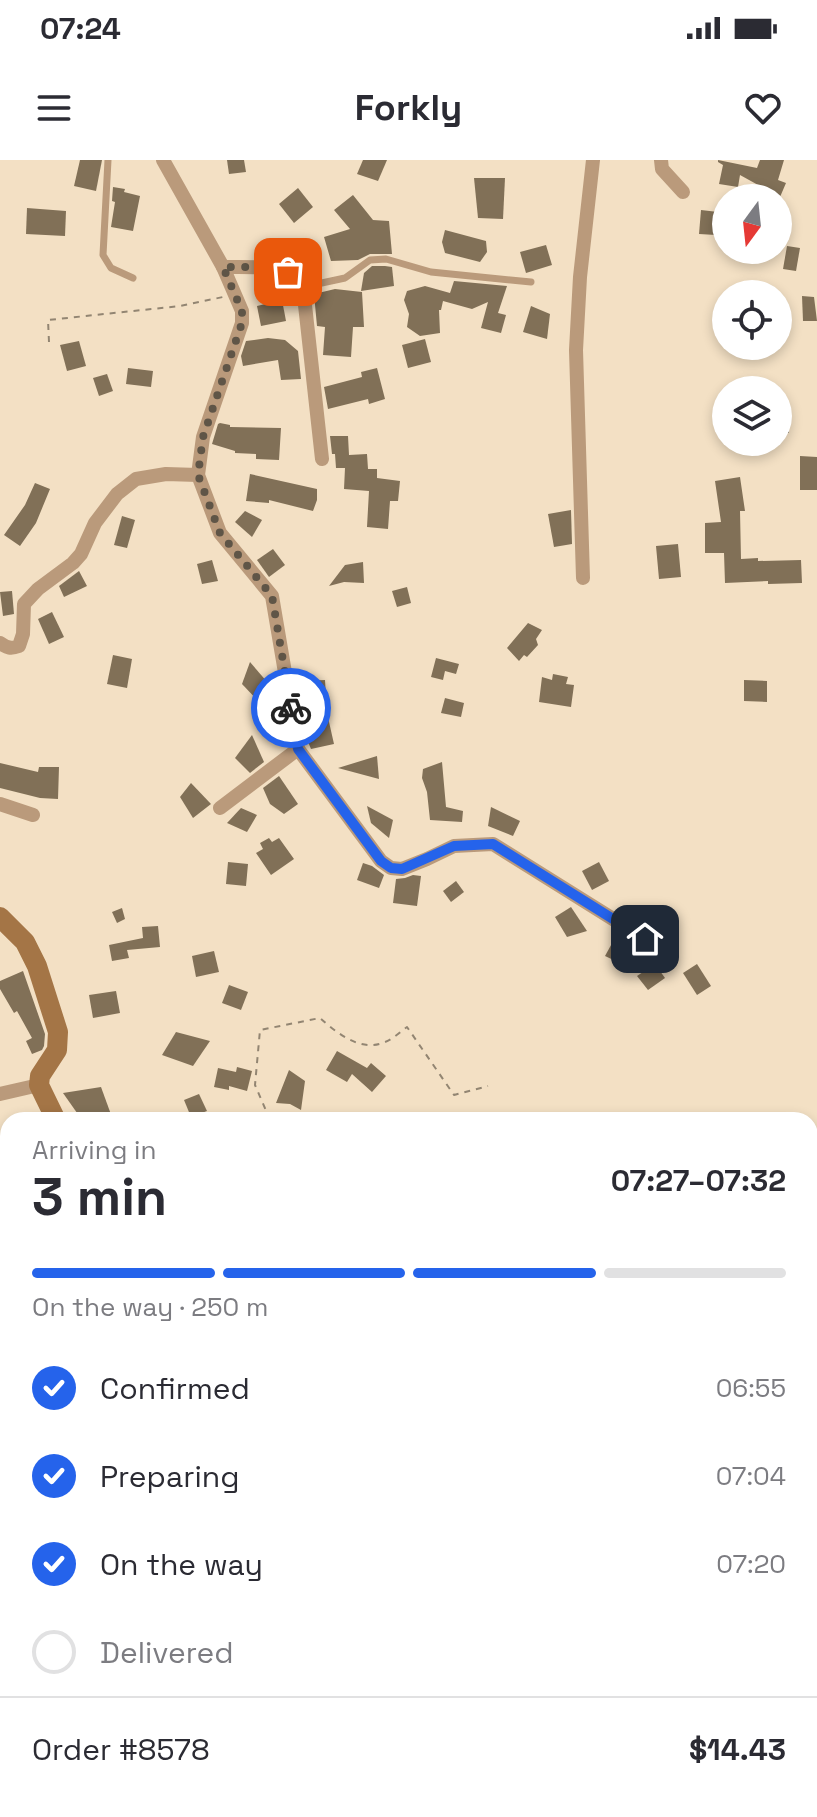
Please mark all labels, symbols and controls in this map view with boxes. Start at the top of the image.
text: 07:24 [40,9,121,48]
text: Forkly [355,85,462,131]
icon: menu [32,86,76,130]
icon: heart [741,86,785,130]
north arrow [712,184,792,264]
map controls [712,184,792,456]
pin [254,238,322,306]
icon: bag [266,250,310,294]
button: locate [712,280,792,360]
button: layers [712,376,792,456]
courier [251,668,331,748]
icon: bike [269,686,313,730]
pin [611,905,679,973]
icon: home [623,917,667,961]
text: Arriving in [32,1133,156,1167]
text: 07:27–07:32 [611,1161,786,1200]
text: 3 min [32,1164,167,1230]
text: On the way · 250 m [32,1290,268,1324]
icon: check [32,1366,76,1410]
text: Confirmed [100,1369,250,1408]
text: 06:55 [716,1371,786,1405]
icon: check [32,1454,76,1498]
text: Preparing [100,1457,239,1496]
text: 07:04 [716,1459,786,1493]
icon: check [32,1542,76,1586]
text: On the way [100,1545,263,1584]
text: 07:20 [716,1547,786,1581]
text: Delivered [100,1633,234,1672]
text: Order #8578 [32,1730,210,1769]
text: $14.43 [689,1730,786,1769]

